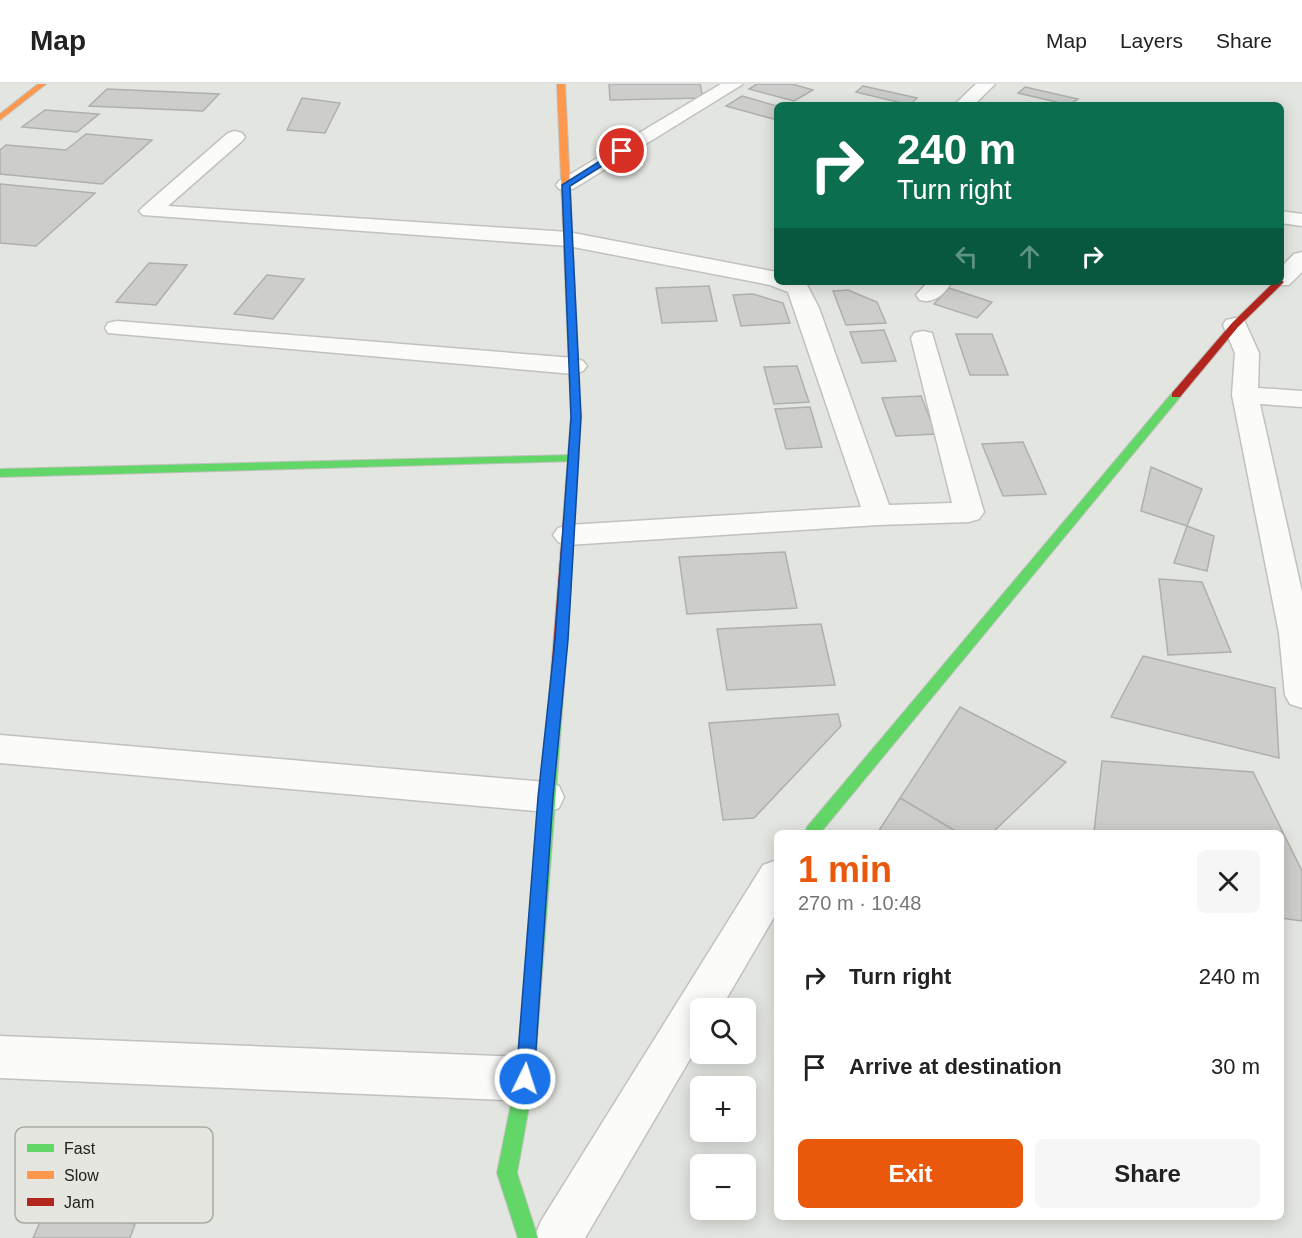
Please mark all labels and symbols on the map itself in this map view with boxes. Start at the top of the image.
pin [596,125,647,176]
position arrow [493,1047,557,1111]
legend [15,1127,213,1223]
text: Fast [64,1140,96,1157]
text: Slow [64,1167,99,1184]
text: Jam [64,1194,94,1211]

